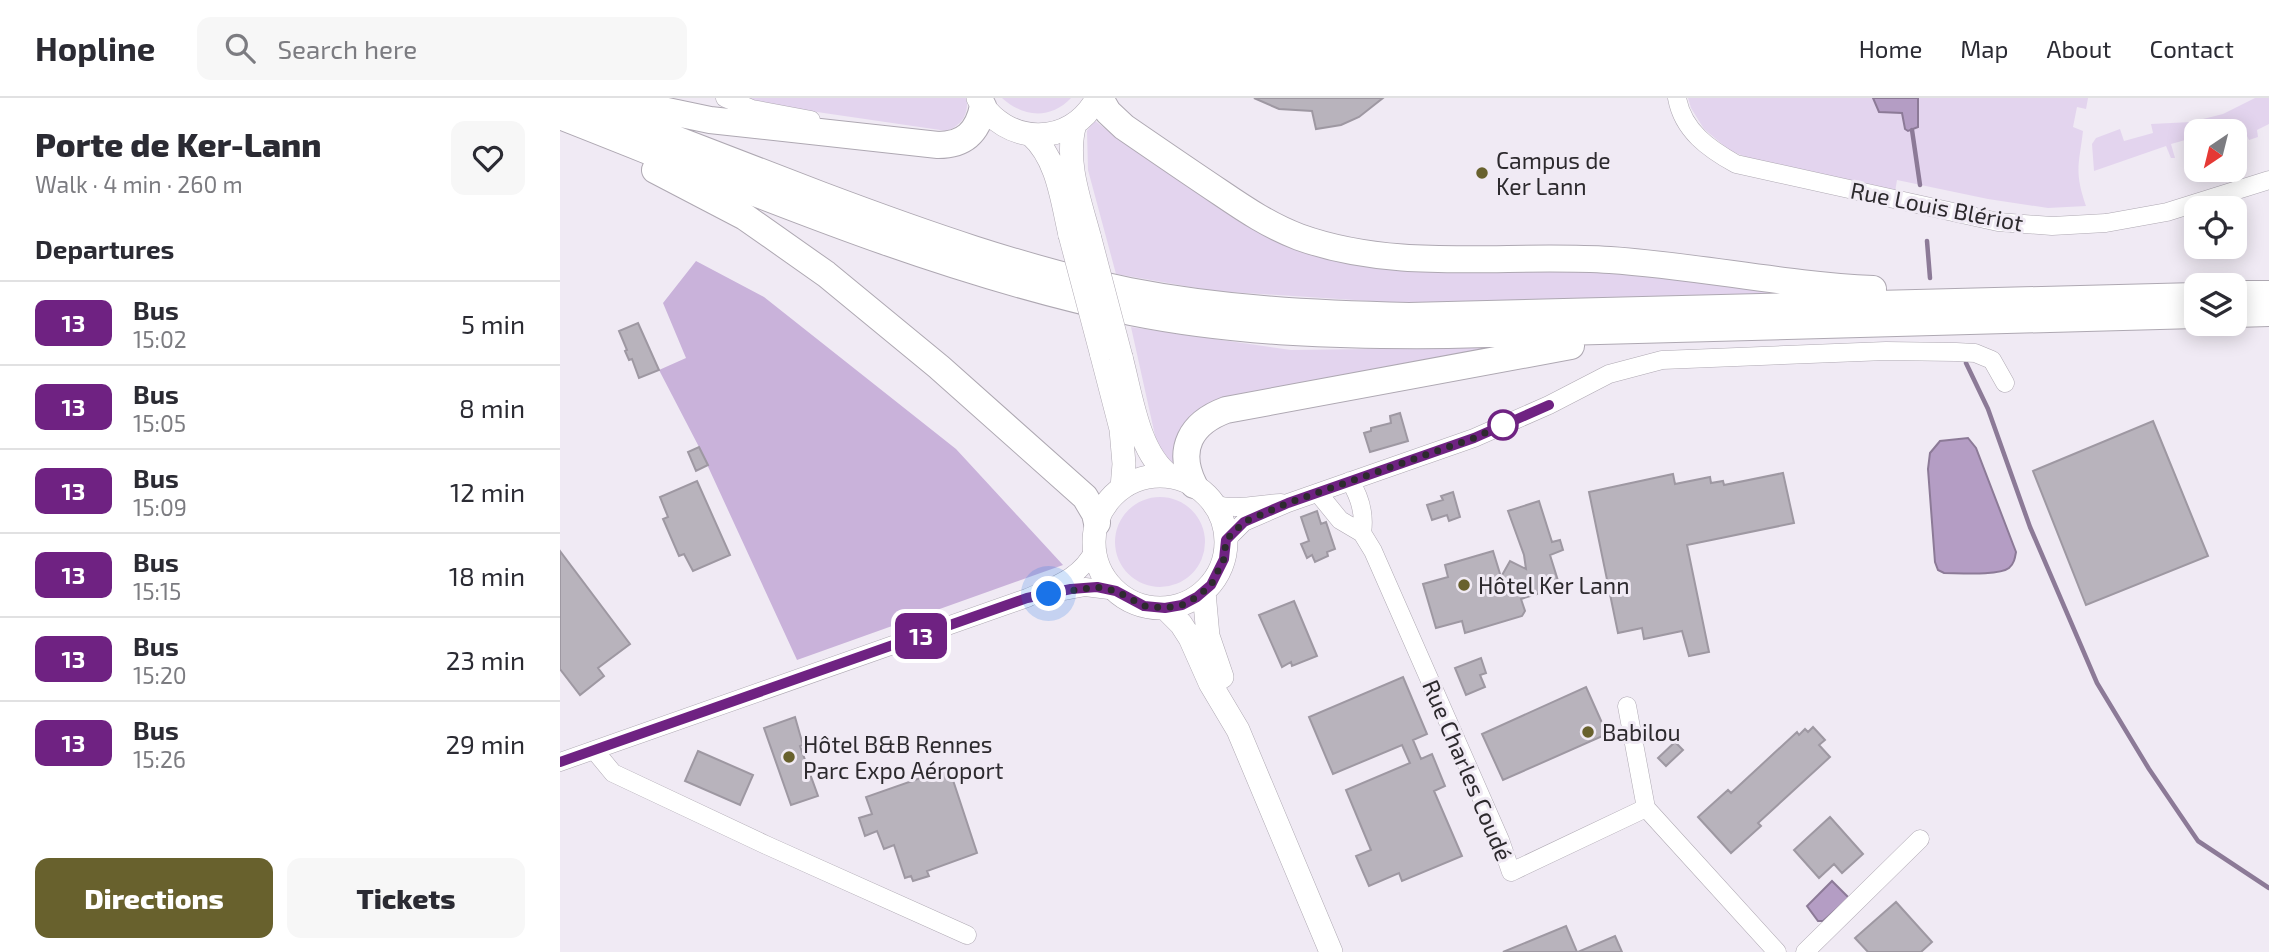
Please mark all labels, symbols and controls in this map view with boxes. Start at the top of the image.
search box [197,17,687,80]
text: Hopline [35,28,155,68]
icon: search [221,29,259,67]
text: Search here [277,33,417,64]
text: Home [1859,34,1922,63]
text: Map [1960,34,2008,63]
text: About [2046,34,2112,63]
text: Contact [2150,34,2234,63]
north arrow [2184,119,2247,182]
map controls [2184,119,2247,336]
button: heart [451,121,525,195]
text: Porte de Ker-Lann [35,124,321,164]
place label: Campus de Ker Lann [1496,146,1611,200]
marker: Campus de Ker Lann [1474,165,1490,181]
text: Walk · 4 min · 260 m [35,170,243,198]
street label: Rue Louis Blériot [1848,176,2026,237]
button: locate [2184,196,2247,259]
text: Departures [35,233,174,264]
button: layers [2184,273,2247,336]
text: Bus [133,294,179,325]
text: 13 [62,308,85,337]
text: 5 min [461,308,525,339]
text: 15:02 [133,325,187,353]
text: Bus [133,378,179,409]
text: 13 [62,392,85,421]
text: 8 min [459,392,525,423]
text: 15:05 [133,409,186,437]
unlabelled marker [1488,410,1518,440]
text: Bus [133,462,179,493]
text: 13 [62,476,85,505]
text: 12 min [450,476,525,507]
text: 15:09 [133,493,187,521]
text: Bus [133,546,179,577]
text: 13 [62,560,85,589]
text: 18 min [449,560,525,591]
place label: Hôtel Ker Lann [1478,571,1630,599]
your location [1031,576,1066,611]
text: 15:15 [133,577,181,605]
marker: Hôtel Ker Lann [1456,577,1472,593]
line badge: 13 [890,613,952,659]
text: 13 [909,621,933,650]
text: Bus [133,630,179,661]
text: 13 [62,644,85,673]
text: 23 min [446,644,525,675]
text: 15:20 [133,661,187,689]
street label: Rue Charles Coudé [1417,675,1519,865]
text: Bus [133,714,179,745]
place label: Babilou [1602,718,1681,746]
marker: Babilou [1580,724,1596,740]
text: 13 [62,728,85,757]
text: 29 min [445,728,525,759]
place label: Hôtel B&B Rennes Parc Expo Aéroport [803,730,1004,784]
text: 15:26 [133,745,186,773]
marker: Hôtel B&B Rennes Parc Expo Aéroport [781,749,797,765]
button: Directions [35,858,273,938]
button: Tickets [287,858,525,938]

